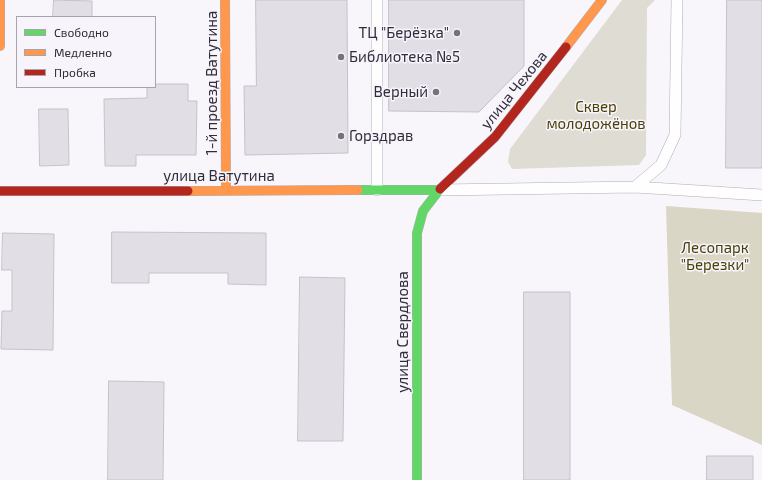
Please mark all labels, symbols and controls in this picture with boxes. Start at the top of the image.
street label: 1-й проезд Ватутина [203,11,221,155]
legend [16,16,156,88]
place label: ТЦ "Берёзка" [358,24,449,42]
text: Свободно [54,25,109,39]
marker: ТЦ "Берёзка" [452,28,462,38]
text: Медленно [54,45,112,59]
street label: улица Чехова [477,47,551,133]
place label: Библиотека №5 [349,48,460,66]
marker: Библиотека №5 [336,52,346,62]
text: Пробка [54,65,96,79]
place label: Верный [374,83,428,101]
marker: Верный [431,87,441,97]
park label: Сквер молодожёнов [546,98,646,133]
place label: Горздрав [349,127,413,145]
marker: Горздрав [336,131,346,141]
street label: улица Ватутина [163,167,275,185]
park label: Лесопарк "Березки" [681,239,749,274]
street label: улица Свердлова [394,271,412,393]

